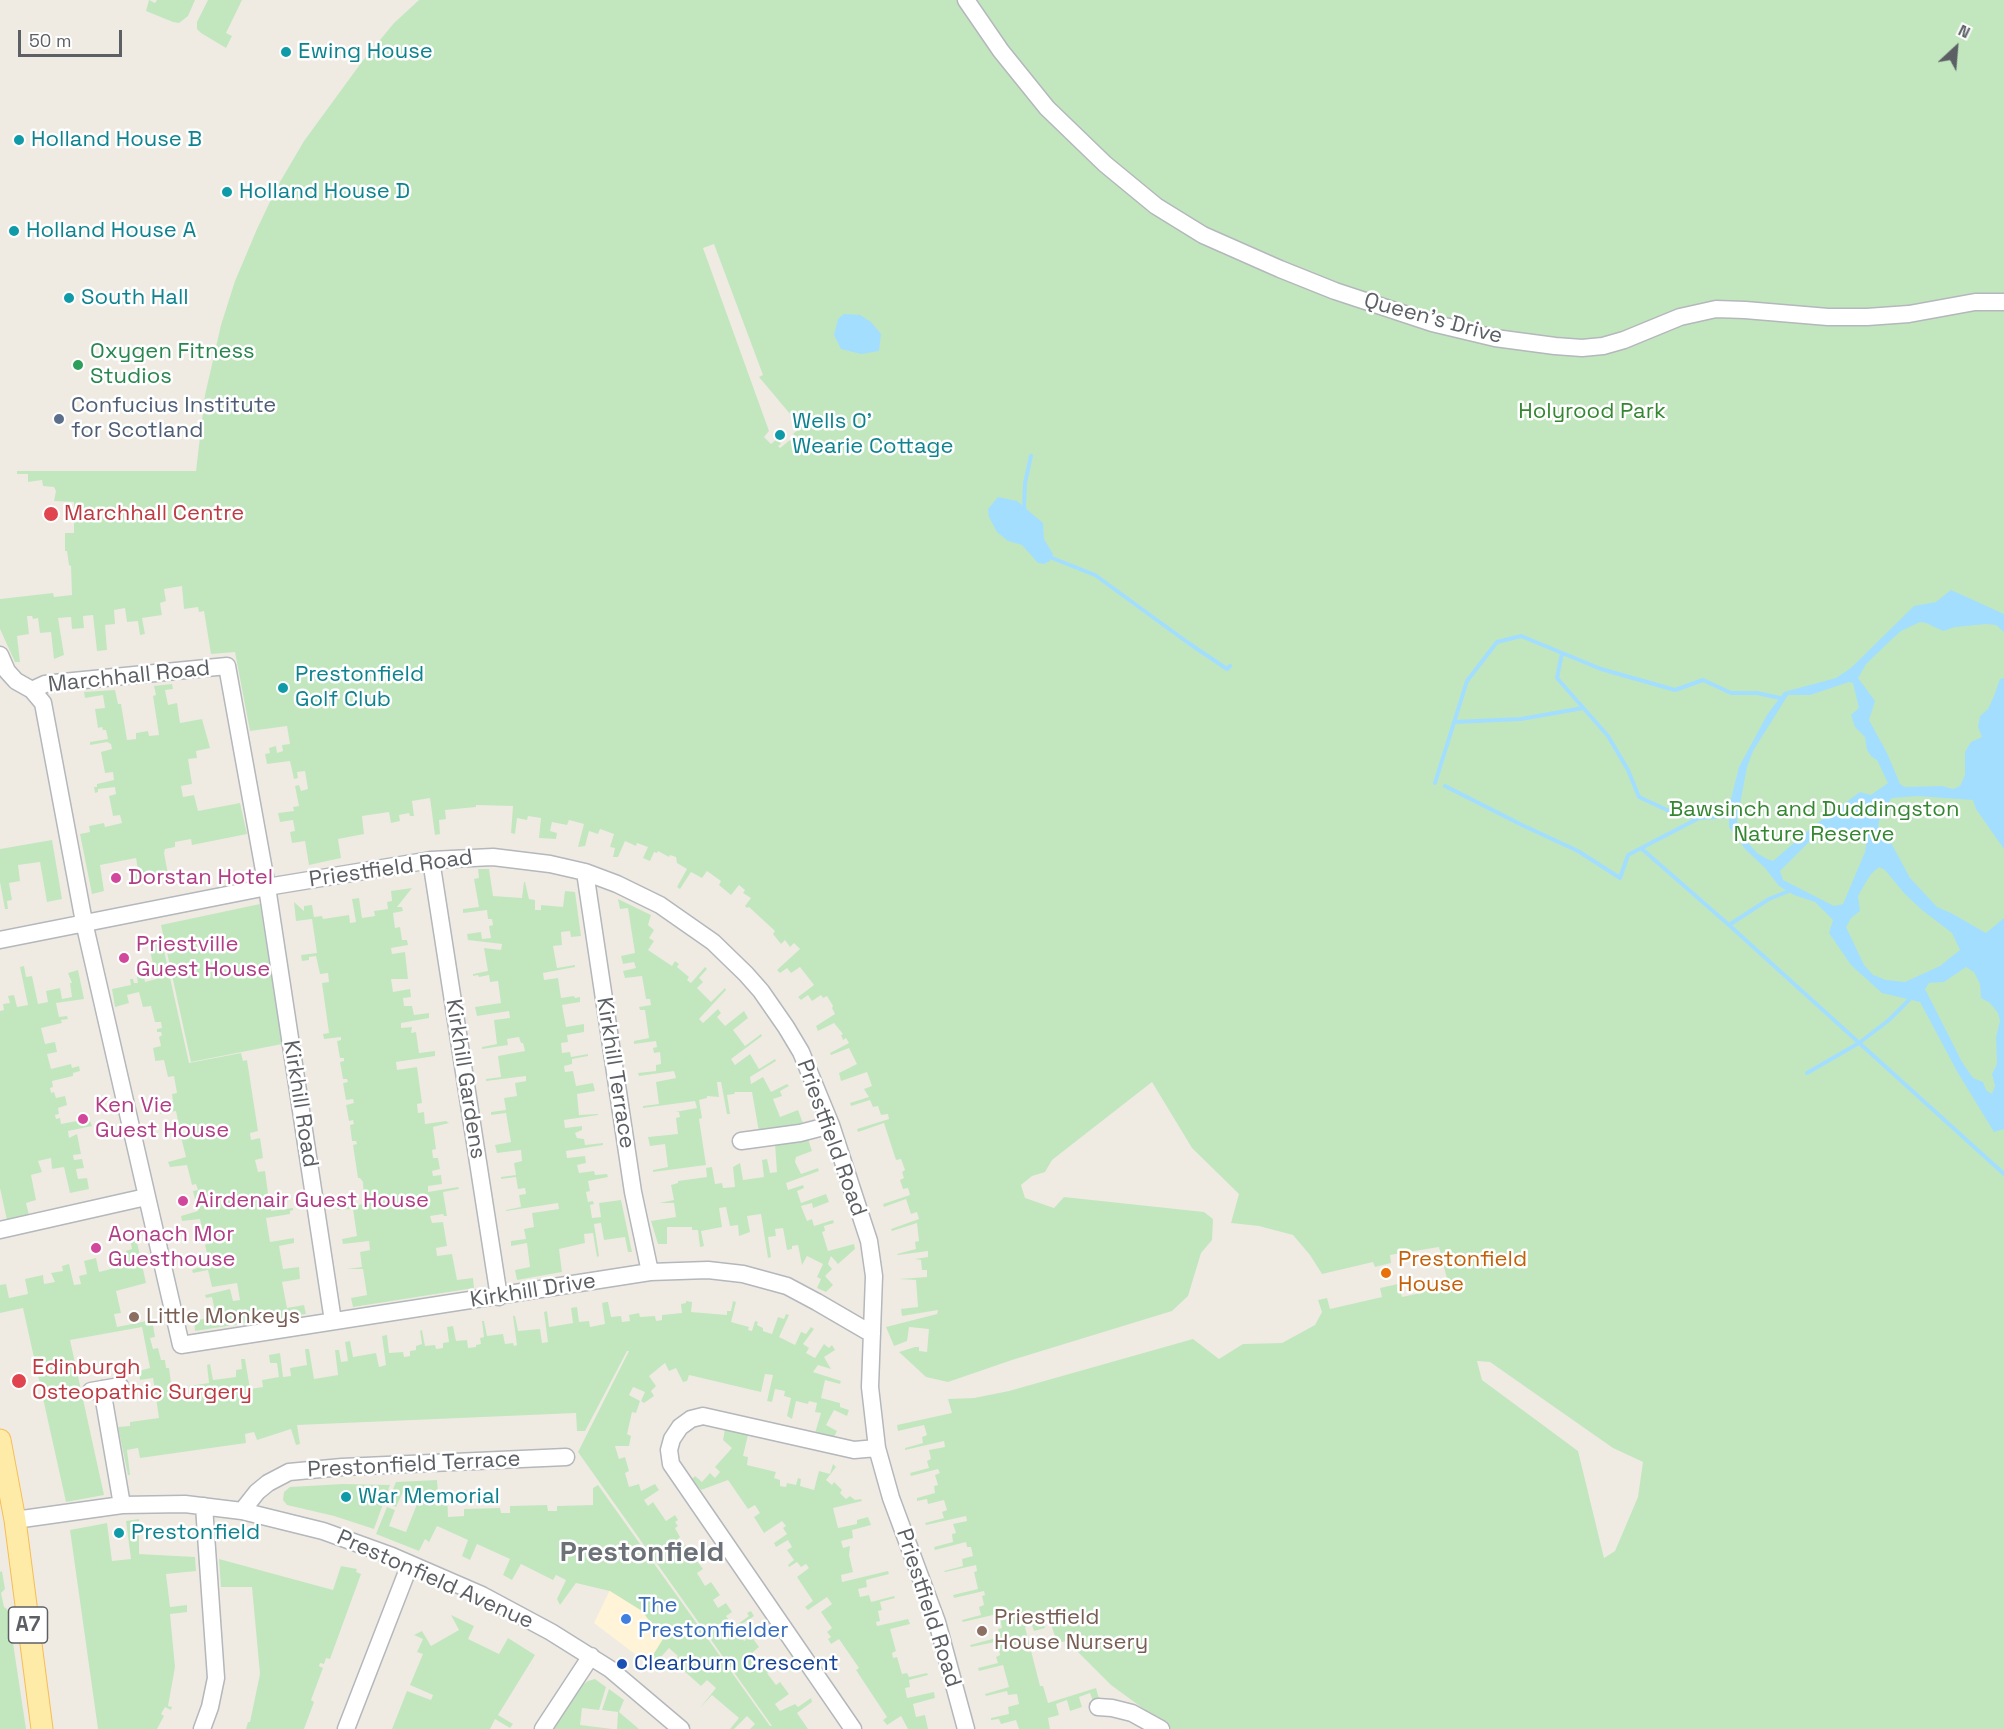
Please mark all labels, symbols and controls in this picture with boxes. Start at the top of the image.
scale bar [21,18,124,56]
north arrow [1926,18,1986,78]
text: N [1955,20,1974,43]
text: 50 m [29,29,71,52]
place label: Ewing House [298,39,433,65]
marker: Ewing House [279,45,293,59]
place label: Holland House B [31,127,202,153]
marker: Holland House B [12,133,26,147]
place label: Holland House D [239,179,410,205]
marker: Holland House D [220,185,234,199]
place label: Holland House A [26,218,196,244]
marker: Holland House A [7,224,21,238]
place label: South Hall [81,285,189,311]
street label: Queen's Drive [1361,288,1505,350]
marker: South Hall [62,291,76,305]
place label: Oxygen Fitness Studios [90,339,255,390]
marker: Oxygen Fitness Studios [71,358,85,372]
place label: Confucius Institute for Scotland [71,393,276,445]
park label: Holyrood Park [1518,399,1666,425]
place label: Wells O' Wearie Cottage [792,409,953,460]
marker: Confucius Institute for Scotland [52,412,66,426]
marker: Wells O' Wearie Cottage [773,428,787,442]
place label: Marchhall Centre [64,501,244,527]
marker: Marchhall Centre [42,505,60,523]
street label: Marchhall Road [47,655,211,699]
place label: Prestonfield Golf Club [295,662,424,714]
marker: Prestonfield Golf Club [276,681,290,695]
park label: Bawsinch and Duddingston Nature Reserve [1669,797,1959,848]
street label: Priestfield Road [307,844,475,894]
place label: Dorstan Hotel [128,865,273,891]
marker: Dorstan Hotel [109,871,123,885]
place label: Priestville Guest House [136,932,270,984]
marker: Priestville Guest House [117,951,131,965]
street label: Kirkhill Terrace [590,996,640,1150]
street label: Kirkhill Gardens [439,997,491,1161]
street label: Kirkhill Road [277,1039,323,1169]
street label: Priestfield Road [790,1056,872,1220]
place label: Ken Vie Guest House [95,1093,229,1144]
marker: Ken Vie Guest House [76,1112,90,1126]
place label: Airdenair Guest House [195,1188,429,1214]
marker: Airdenair Guest House [176,1194,190,1208]
place label: Aonach Mor Guesthouse [108,1222,236,1274]
marker: Aonach Mor Guesthouse [89,1241,103,1255]
place label: Prestonfield House [1398,1247,1527,1298]
marker: Prestonfield House [1379,1266,1393,1280]
street label: Kirkhill Drive [468,1268,598,1314]
place label: Little Monkeys [146,1304,300,1330]
marker: Little Monkeys [127,1310,141,1324]
place label: Edinburgh Osteopathic Surgery [32,1355,252,1406]
marker: Edinburgh Osteopathic Surgery [10,1372,28,1390]
street label: Prestonfield Terrace [307,1446,521,1484]
place label: War Memorial [358,1484,500,1510]
marker: War Memorial [339,1490,353,1504]
place label: Prestonfield [131,1520,260,1546]
street label: Prestonfield Avenue [333,1525,537,1635]
street label: Priestfield Road [890,1525,966,1691]
marker: Prestonfield [112,1526,126,1540]
district label: Prestonfield [560,1536,724,1570]
place label: The Prestonfielder [638,1593,788,1645]
place label: Priestfield House Nursery [994,1605,1148,1657]
road number: A7 [9,1607,48,1643]
marker: The Prestonfielder [619,1612,633,1626]
marker: Priestfield House Nursery [975,1624,989,1638]
place label: Clearburn Crescent [634,1651,839,1677]
marker: Clearburn Crescent [615,1657,629,1671]

